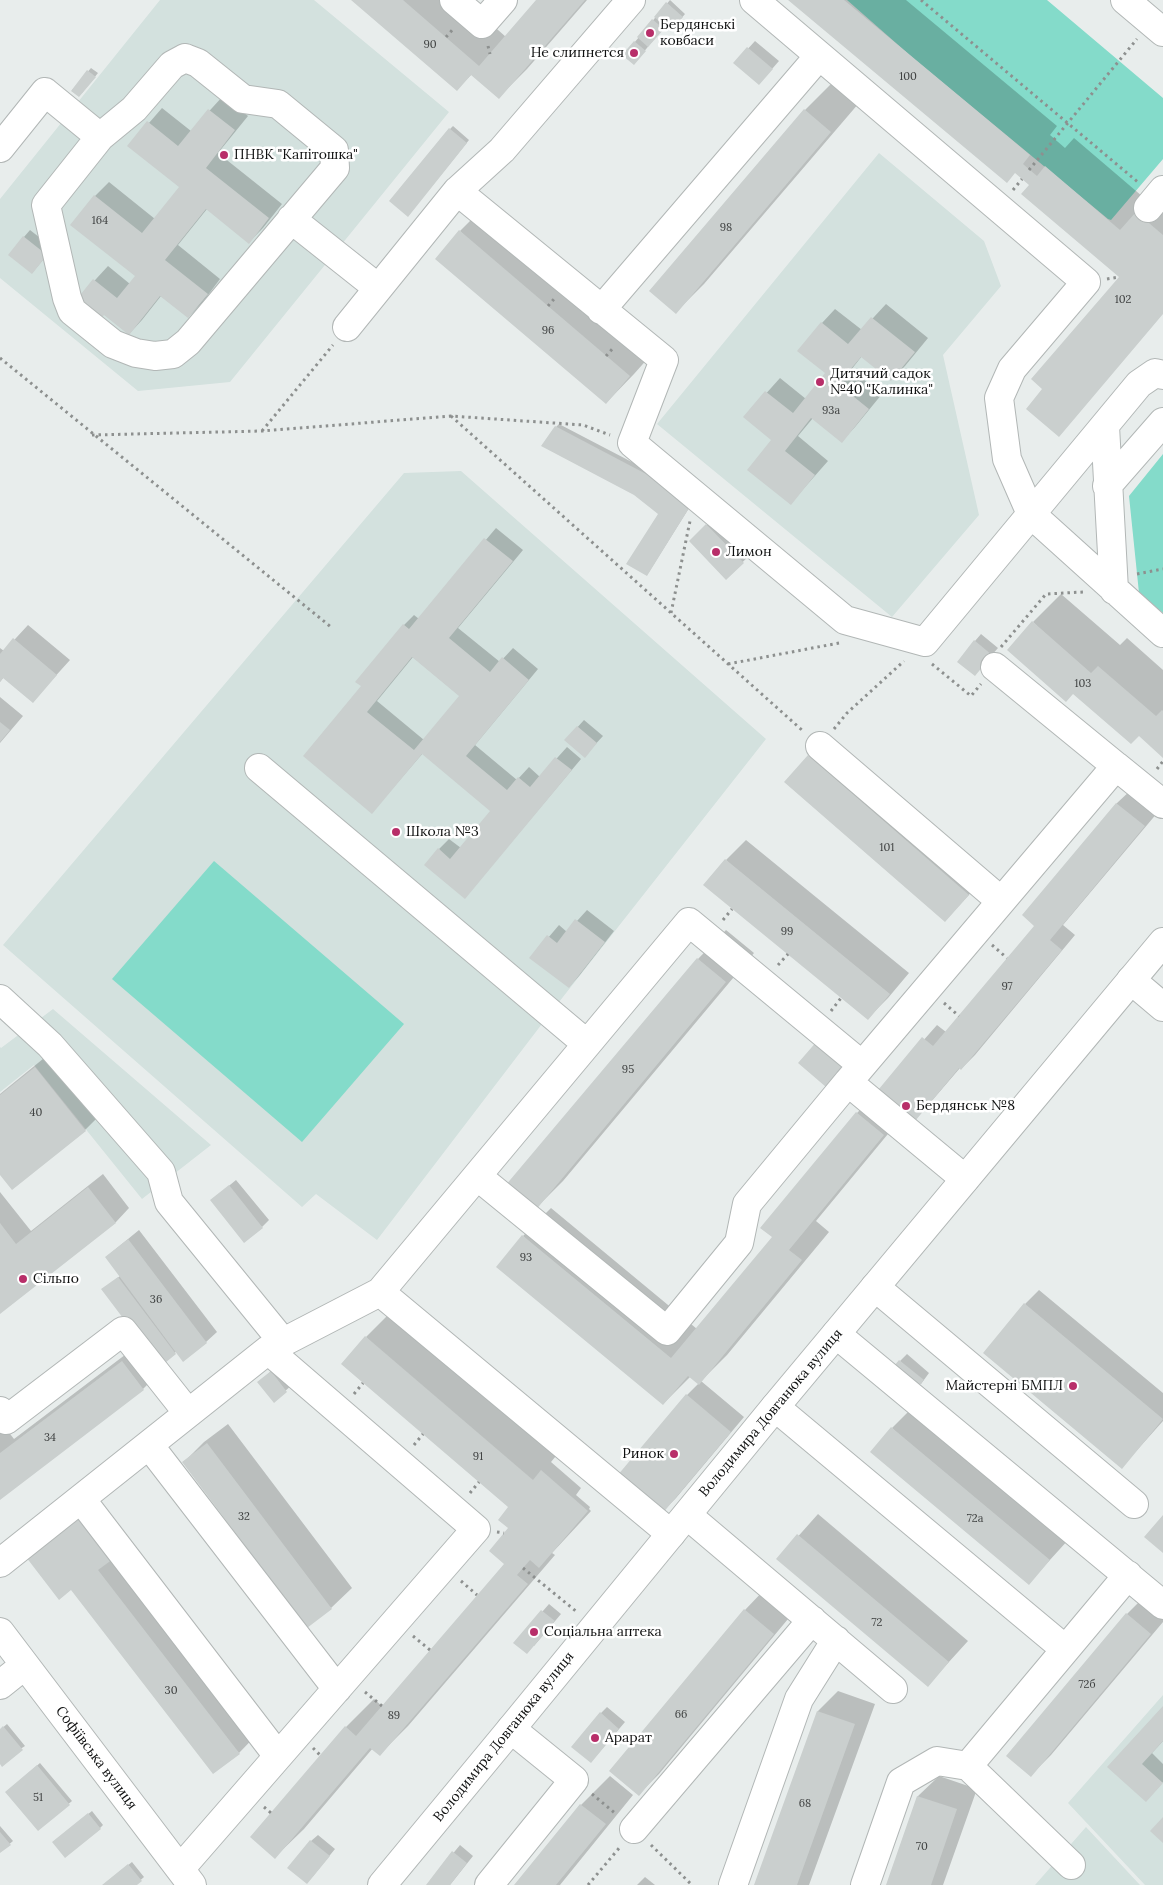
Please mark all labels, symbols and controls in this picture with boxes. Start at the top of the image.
place label: Бердянські ковбаси [660,17,735,49]
marker: Бердянські ковбаси [644,27,656,39]
house number: 90 [423,38,437,52]
place label: Не слипнется [531,45,624,61]
marker: Не слипнется [628,47,640,59]
house number: 100 [899,70,917,84]
place label: ПНВК "Капітошка" [234,147,358,163]
marker: ПНВК "Капітошка" [218,149,230,161]
house number: 164 [92,214,108,228]
house number: 98 [720,221,732,235]
house number: 102 [1115,293,1131,307]
house number: 96 [542,324,554,338]
place label: Дитячий садок №40 "Калинка" [830,366,933,398]
marker: Дитячий садок №40 "Калинка" [814,376,826,388]
house number: 93а [822,404,840,418]
place label: Лимон [726,544,772,560]
marker: Лимон [710,546,722,558]
house number: 103 [1075,677,1091,691]
place label: Школа №3 [406,824,479,840]
marker: Школа №3 [390,826,402,838]
house number: 101 [880,841,894,855]
house number: 99 [781,925,793,939]
house number: 97 [1001,980,1013,994]
house number: 95 [622,1063,634,1077]
place label: Бердянськ №8 [916,1098,1015,1114]
marker: Бердянськ №8 [900,1100,912,1112]
house number: 40 [30,1106,42,1120]
house number: 93 [520,1251,532,1265]
place label: Сільпо [33,1271,79,1287]
marker: Сільпо [17,1273,29,1285]
house number: 36 [150,1293,162,1307]
street label: Володимира Довганюка вулиця [696,1326,846,1500]
place label: Майстерні БМПЛ [945,1378,1063,1394]
marker: Майстерні БМПЛ [1067,1380,1079,1392]
house number: 34 [44,1431,56,1445]
place label: Ринок [622,1446,664,1462]
marker: Ринок [668,1448,680,1460]
house number: 91 [473,1450,483,1464]
house number: 32 [238,1510,250,1524]
house number: 72а [967,1512,983,1526]
house number: 72 [872,1616,882,1630]
place label: Соціальна аптека [544,1624,662,1640]
marker: Соціальна аптека [528,1626,540,1638]
street label: Володимира Довганюка вулиця [430,1649,578,1825]
house number: 72б [1079,1678,1095,1692]
house number: 30 [165,1684,177,1698]
street label: Софіївська вулиця [52,1703,140,1813]
house number: 66 [675,1708,687,1722]
house number: 89 [388,1709,400,1723]
place label: Арарат [605,1730,652,1746]
marker: Арарат [589,1732,601,1744]
house number: 51 [33,1791,43,1805]
house number: 68 [799,1797,811,1811]
house number: 70 [916,1840,928,1854]

